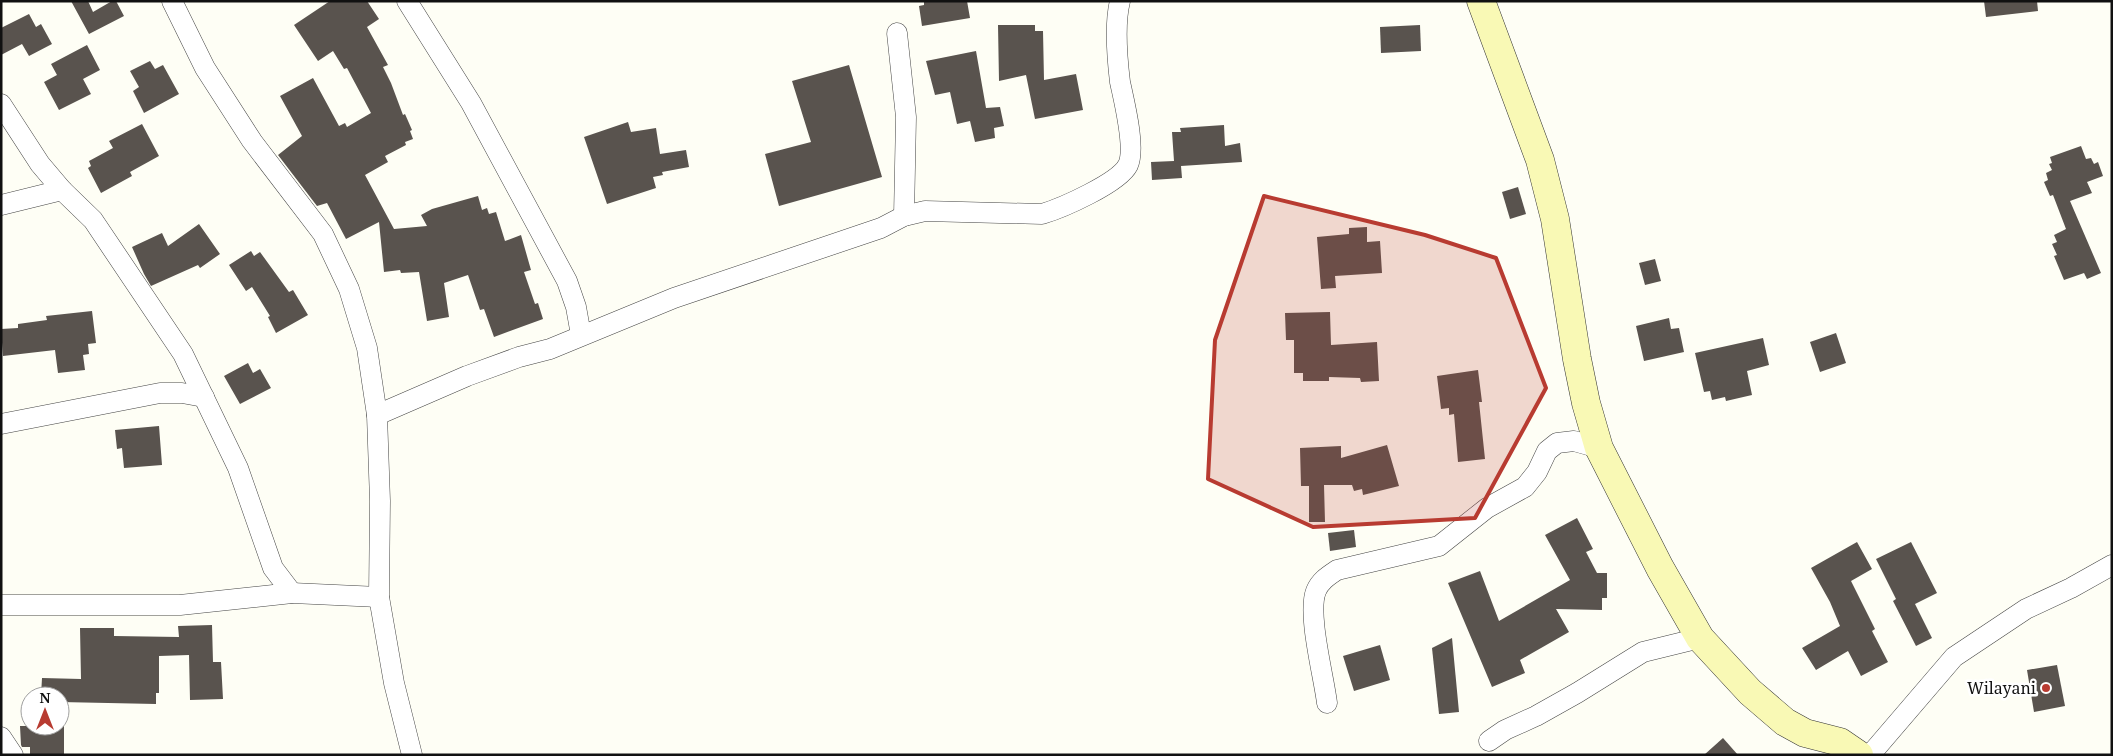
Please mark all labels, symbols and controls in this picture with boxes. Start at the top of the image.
place label: Wilayani [1967,677,2036,699]
marker: Wilayani [2040,682,2052,694]
north arrow [20,686,70,736]
text: N [39,688,51,707]

